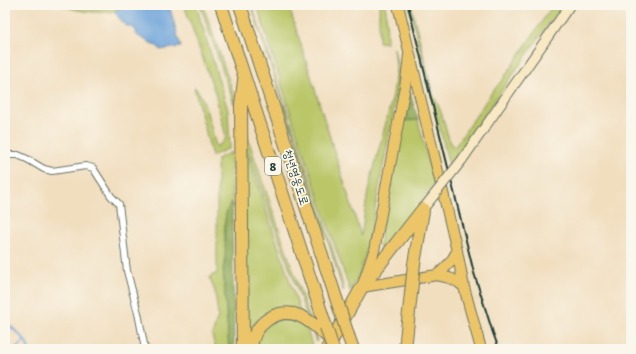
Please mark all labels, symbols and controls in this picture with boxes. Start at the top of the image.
street label: 청년영웅도로 [279,147,315,207]
road number: 8 [265,157,281,175]

